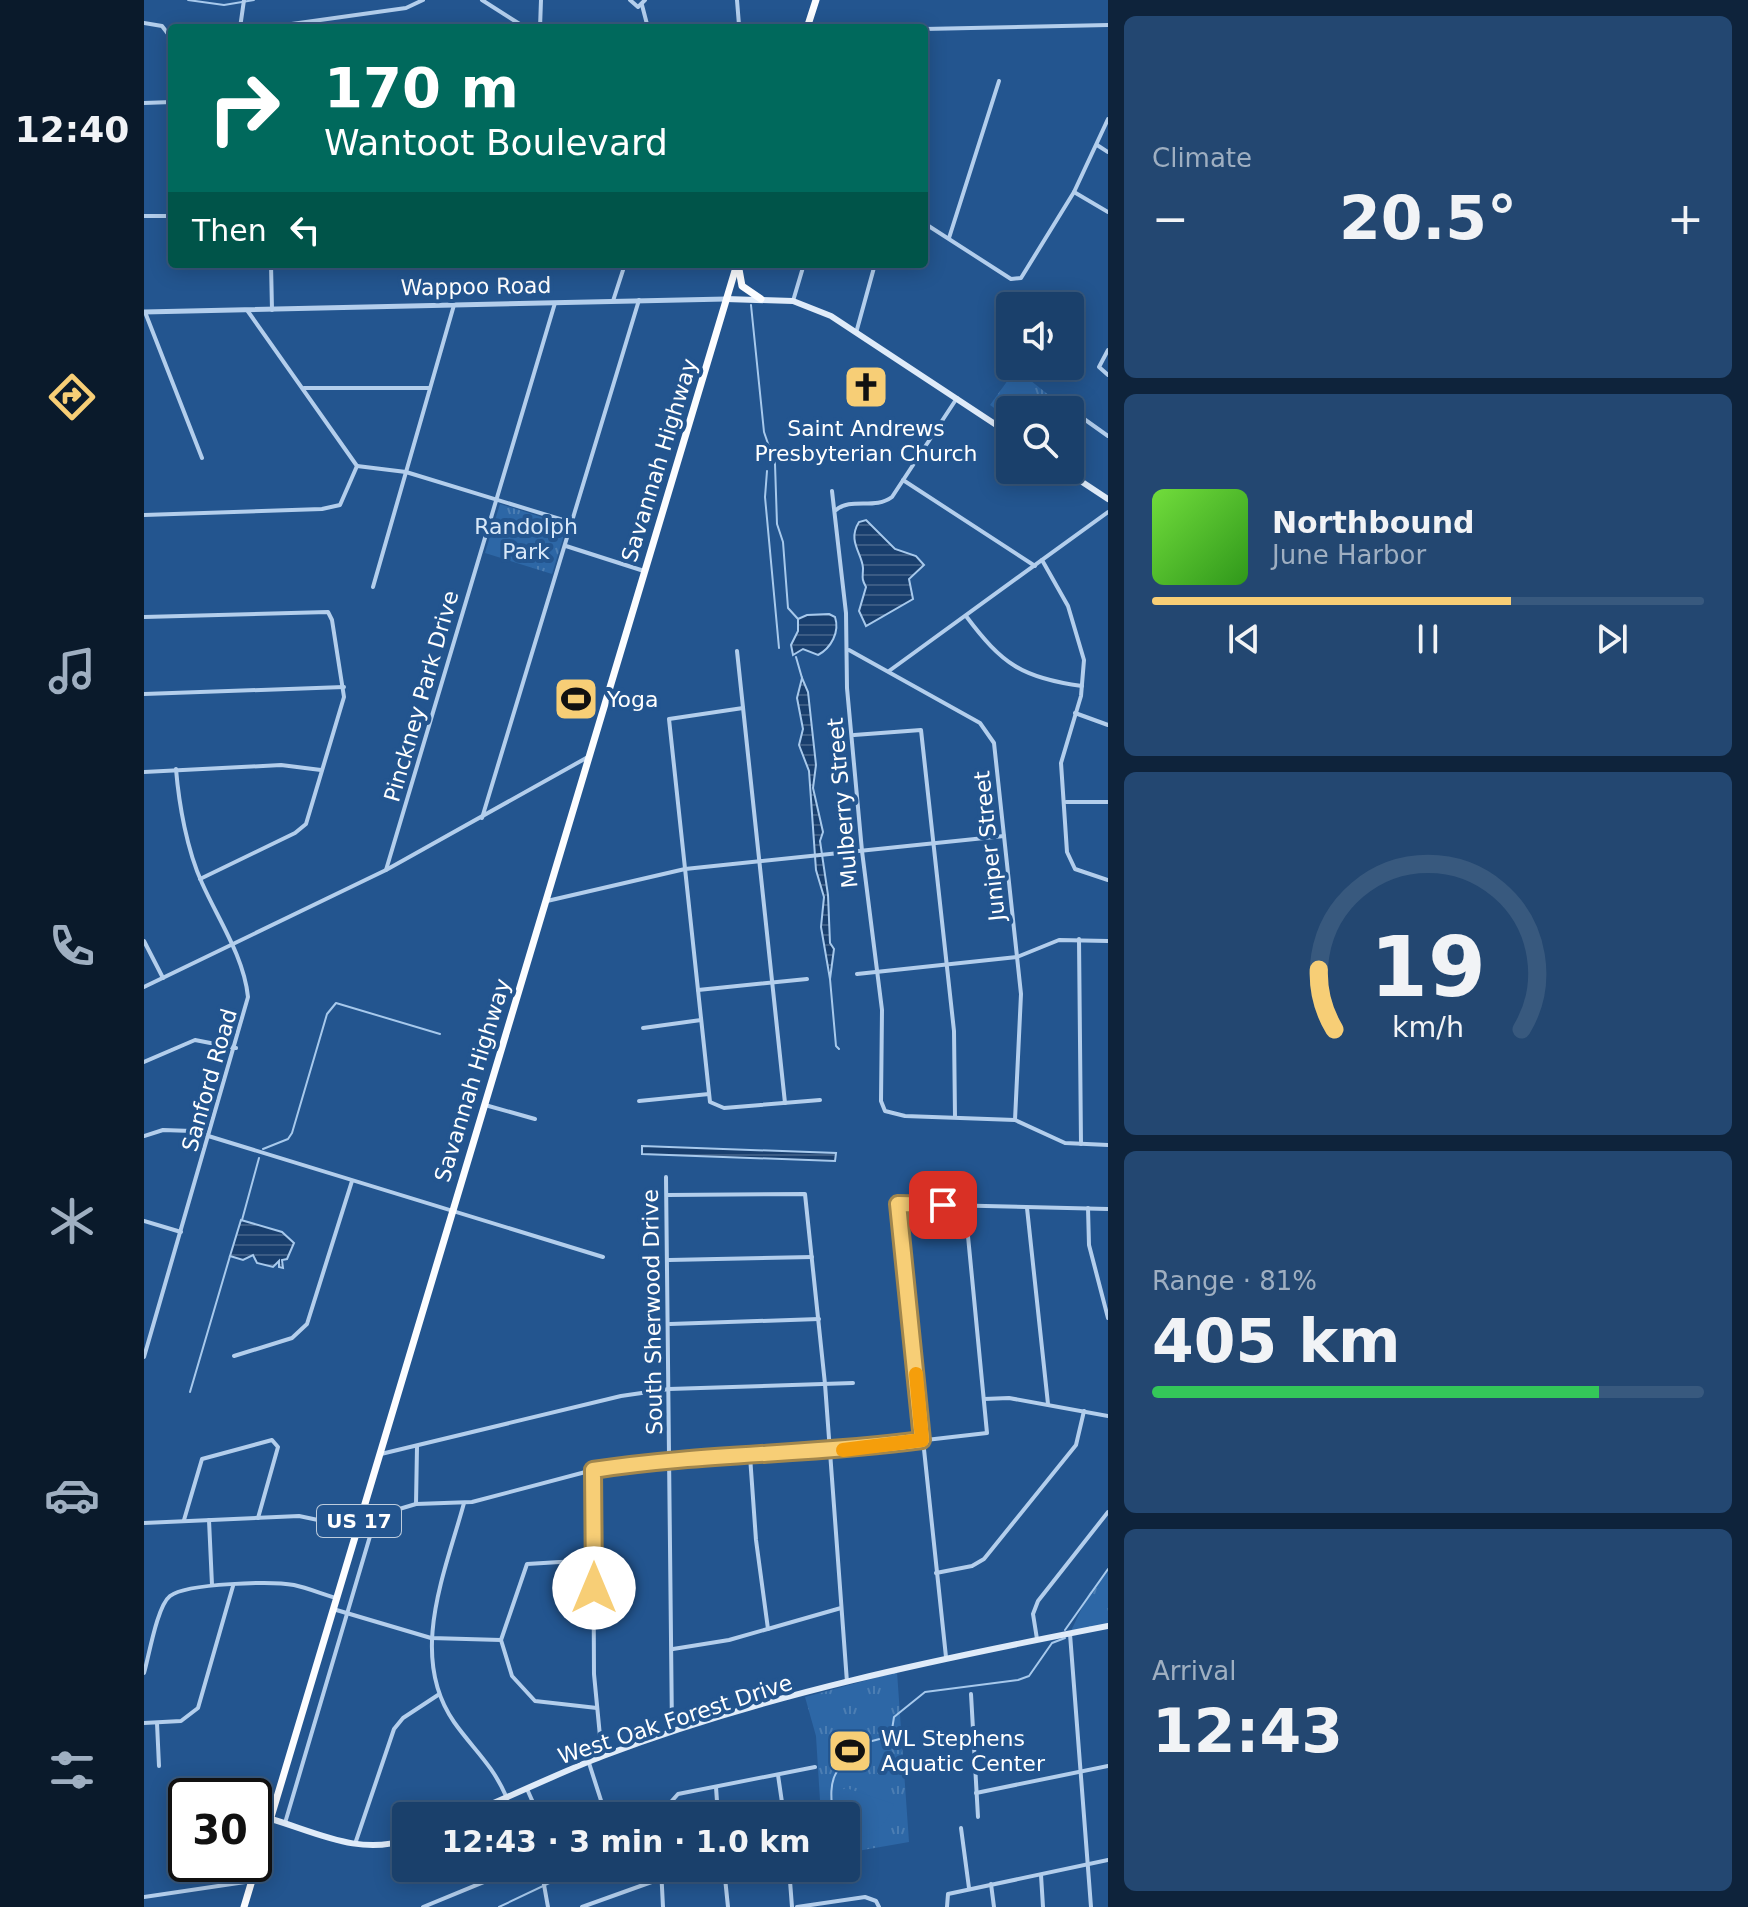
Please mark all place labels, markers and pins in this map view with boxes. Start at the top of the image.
church icon: Saint Andrews Presbyterian Church [842,363,890,411]
place label: Saint Andrews Presbyterian Church [754,416,978,466]
sports icon: Yoga [552,675,600,723]
place label: Yoga [606,687,658,712]
pin [909,1171,977,1239]
place label: WL Stephens Aquatic Center [881,1726,1046,1776]
sports icon: WL Stephens Aquatic Center [826,1727,874,1775]

